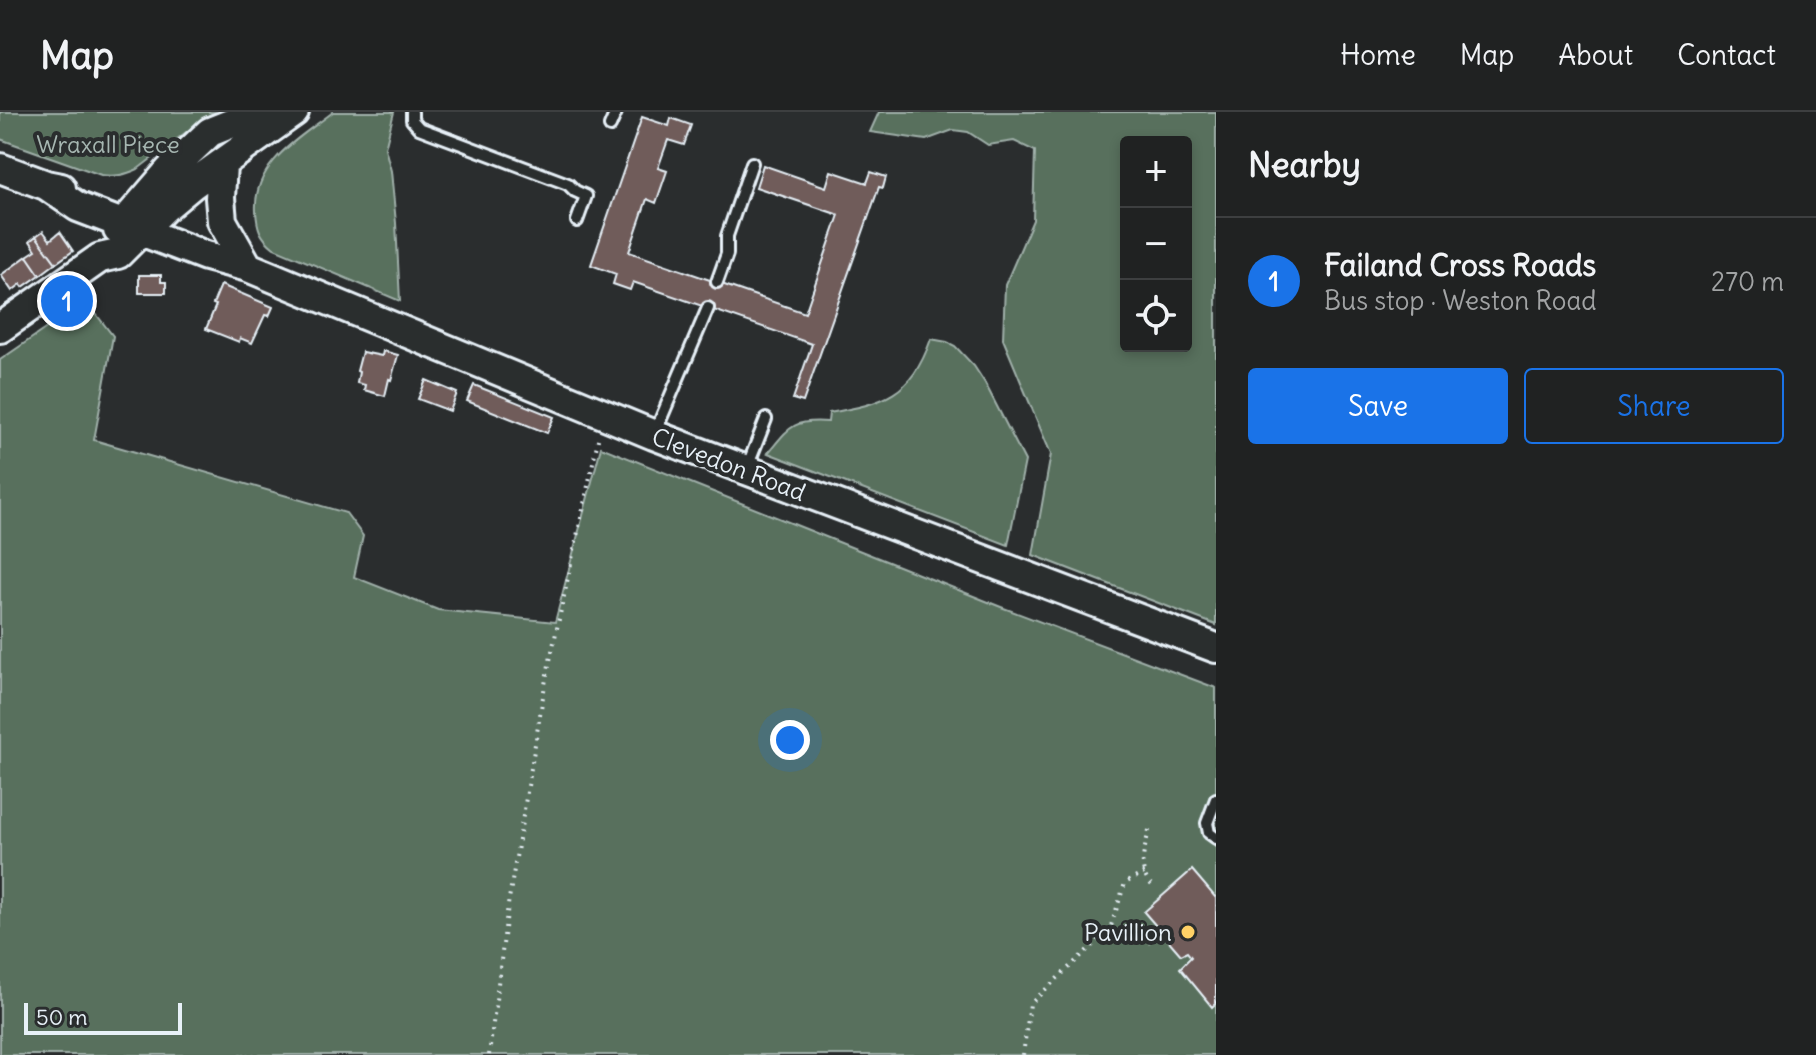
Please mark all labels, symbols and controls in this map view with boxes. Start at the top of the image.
text: Map [40,32,114,79]
text: Home [1340,37,1416,73]
text: Map [1460,37,1514,73]
text: About [1558,37,1633,73]
text: Contact [1677,37,1776,73]
park label: Wraxall Piece [36,129,180,159]
map controls [1120,136,1192,352]
button: + [1120,136,1192,208]
text: Nearby [1248,143,1361,186]
button: − [1120,208,1192,280]
text: Failand Cross Roads [1324,246,1596,284]
text: 1 [1269,265,1279,298]
text: 270 m [1711,265,1784,298]
pin: 1 [41,271,93,331]
button: locate [1120,280,1192,352]
text: Bus stop · Weston Road [1324,284,1597,317]
button: Save [1248,368,1508,444]
button: Share [1524,368,1784,444]
street label: Clevedon Road [648,421,810,507]
your location [770,720,810,760]
place label: Pavillion [1084,917,1172,947]
marker: Pavillion [1179,923,1197,941]
scale bar [24,999,182,1035]
text: 50 m [36,1003,88,1031]

